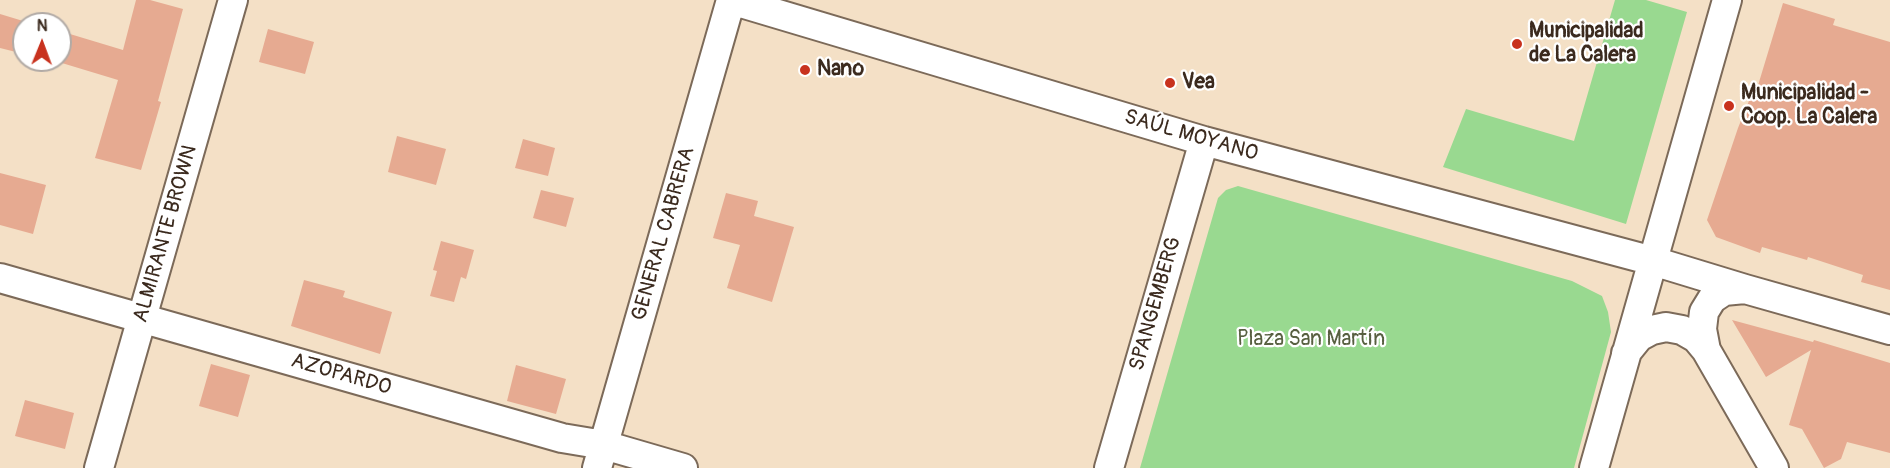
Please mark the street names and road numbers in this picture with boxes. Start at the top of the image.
street label: SAÚL MOYANO [1121,105,1261,167]
street label: ALMIRANTE BROWN [129,143,203,325]
street label: GENERAL CABRERA [627,144,701,324]
street label: SPANGEMBERG [1125,234,1187,374]
street label: AZOPARDO [288,349,394,401]

